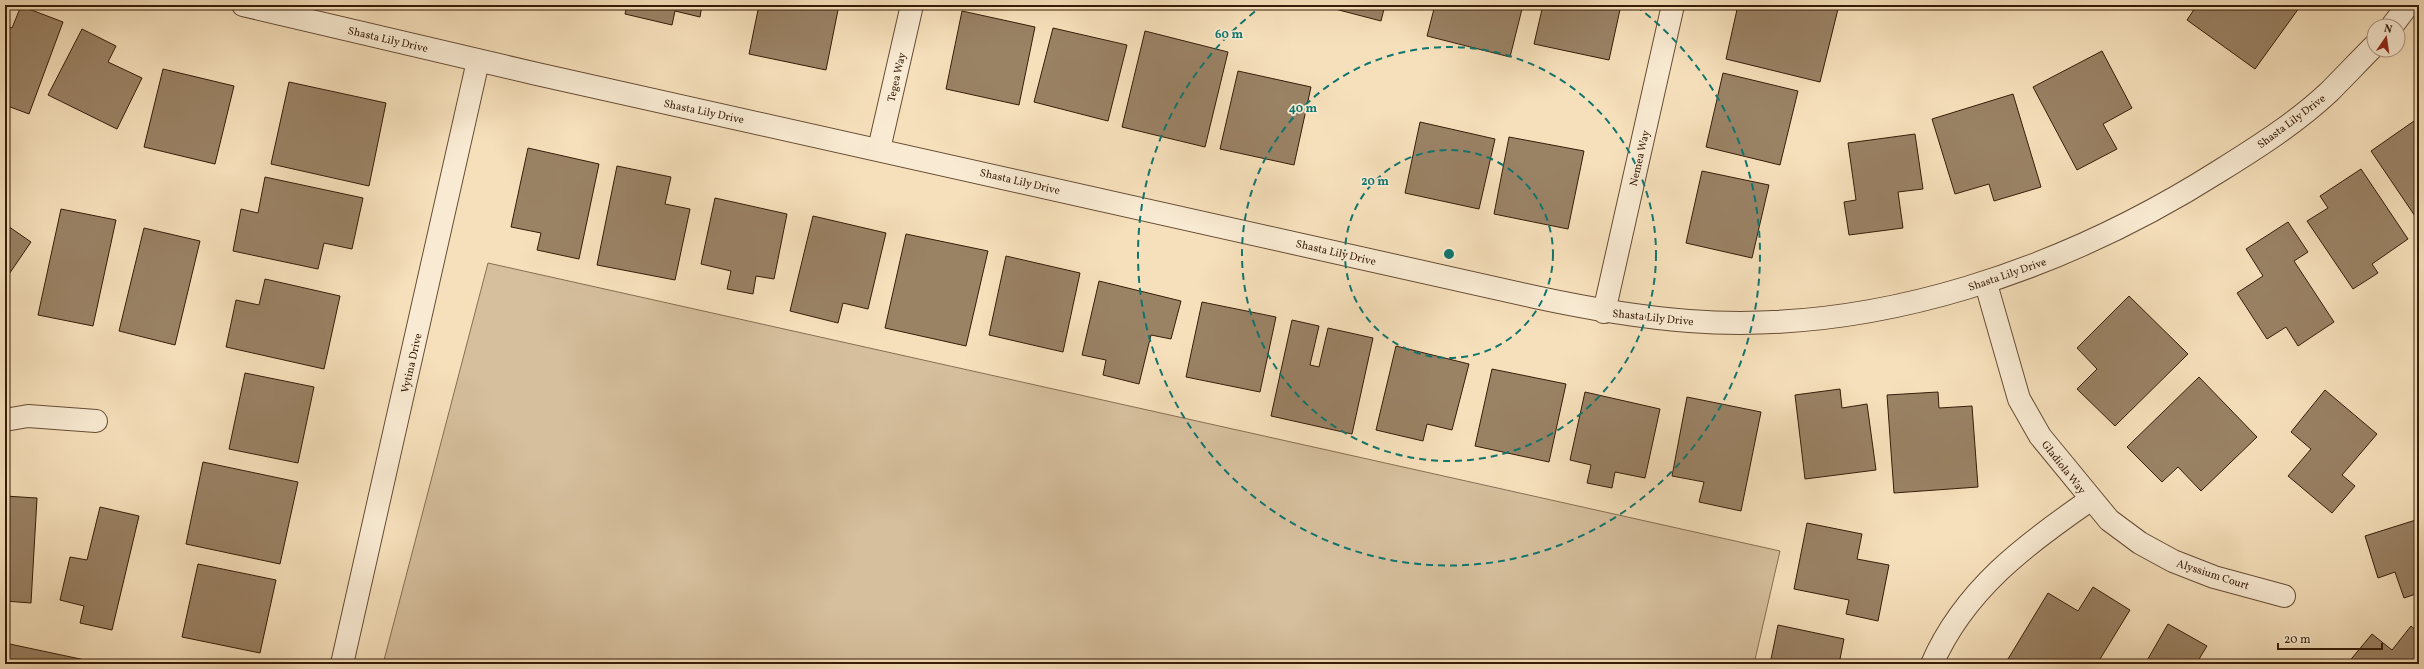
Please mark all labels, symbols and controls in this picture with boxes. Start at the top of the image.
north arrow [2366,18,2406,58]
text: N [2382,22,2393,38]
street label: Shasta Lily Drive [346,24,429,57]
text: 60 m [1215,27,1243,43]
street label: Tegea Way [884,51,910,104]
street label: Shasta Lily Drive [2255,92,2329,153]
street label: Shasta Lily Drive [662,97,745,128]
text: 40 m [1289,101,1318,117]
street label: Nemea Way [1627,129,1654,188]
street label: Shasta Lily Drive [978,166,1061,199]
text: 20 m [1361,174,1389,190]
street label: Shasta Lily Drive [1294,237,1377,270]
centre of rings [1442,247,1456,261]
street label: Shasta Lily Drive [1966,255,2049,296]
street label: Shasta Lily Drive [1611,307,1694,330]
street label: Vytina Drive [398,332,427,395]
street label: Gladiola Way [2037,438,2088,498]
street label: Alyssium Court [2174,557,2251,594]
scale bar [2278,625,2382,651]
text: 20 m [2284,632,2311,648]

